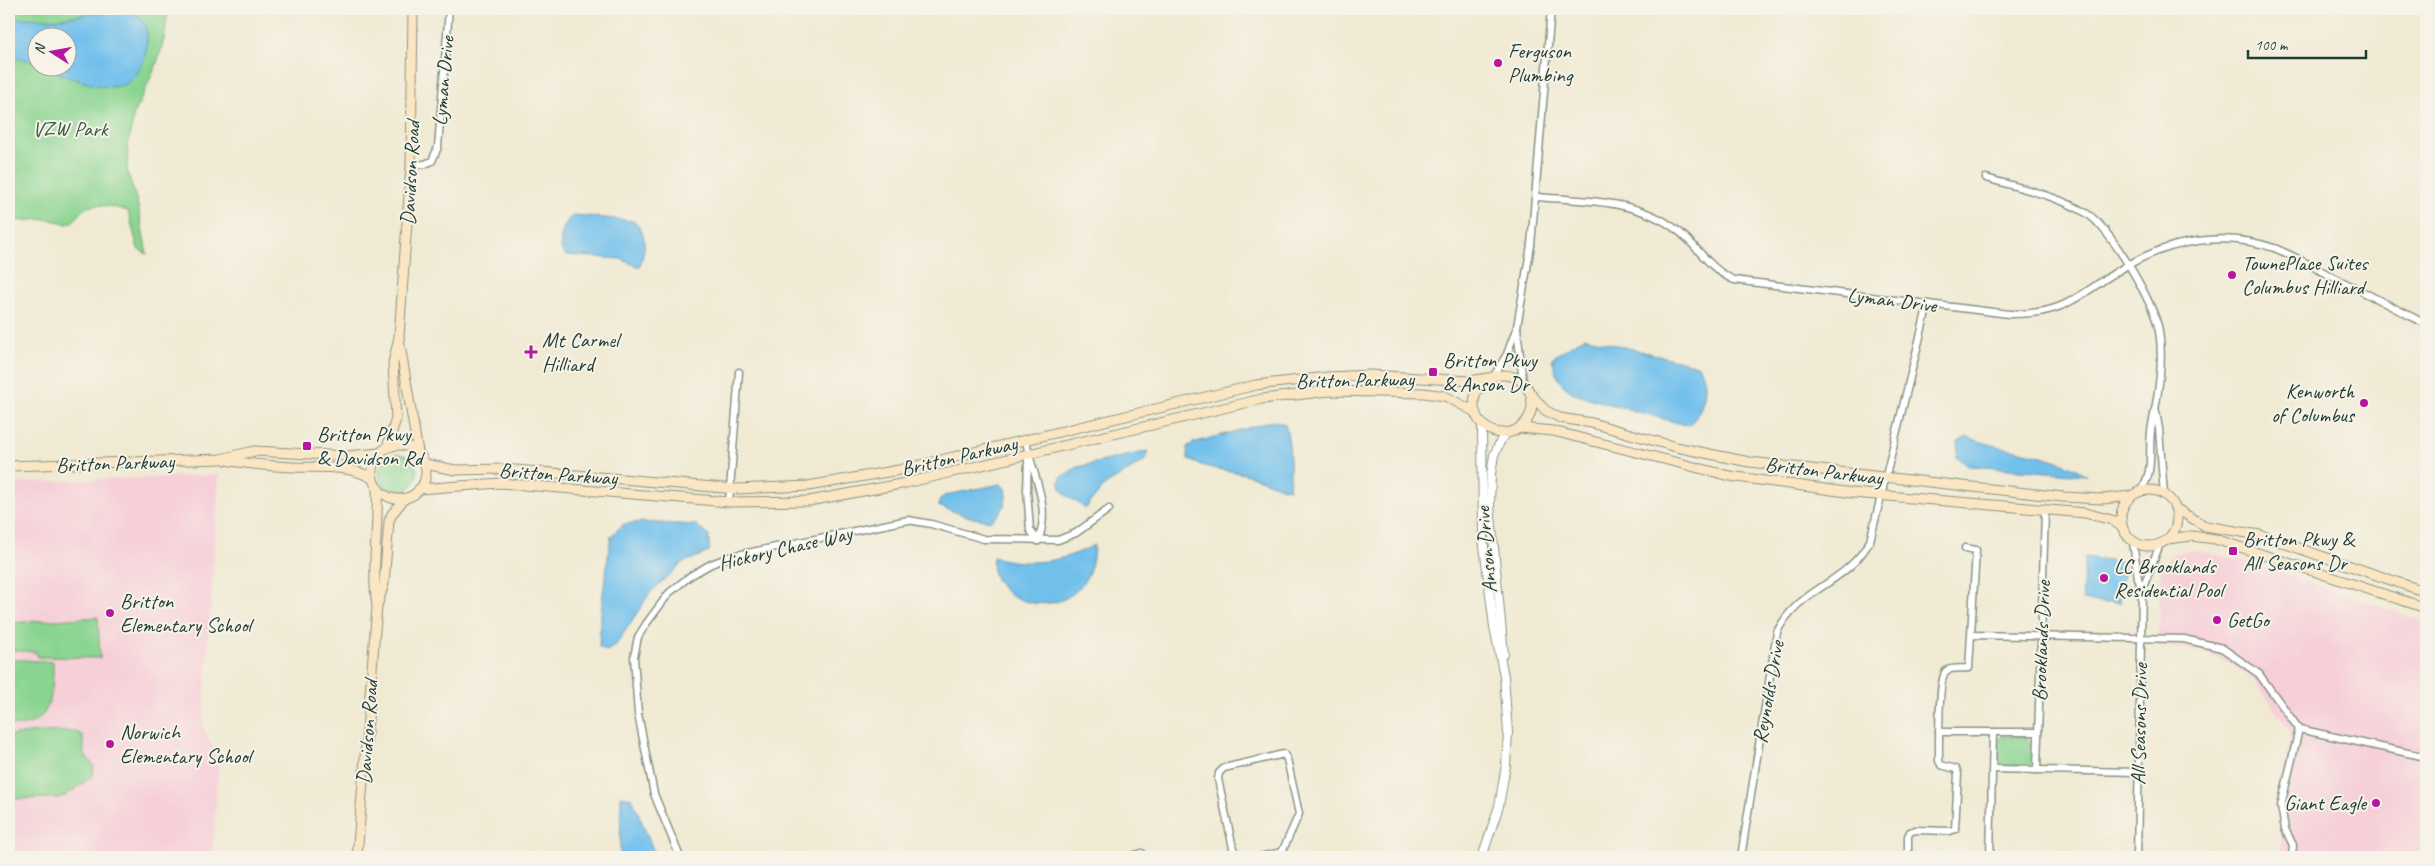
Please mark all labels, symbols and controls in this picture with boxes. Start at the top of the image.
north arrow [28,28,78,78]
scale bar [2248,28,2365,60]
street label: Lyman Drive [426,34,460,127]
text: 100 m [2255,36,2289,55]
place label: Ferguson Plumbing [1508,38,1574,88]
text: N [31,41,49,55]
marker: Ferguson Plumbing [1492,57,1504,69]
park label: VZW Park [33,116,109,142]
street label: Davidson Road [394,117,426,226]
place label: TownePlace Suites Columbus Hilliard [2242,250,2369,300]
marker: TownePlace Suites Columbus Hilliard [2226,269,2238,281]
street label: Lyman Drive [1846,282,1939,319]
place label: Mt Carmel Hilliard [542,327,622,377]
marker: Mt Carmel Hilliard [524,345,538,359]
place label: Britton Pkwy & Anson Dr [1443,347,1539,397]
street label: Britton Parkway [1296,366,1416,394]
marker: Britton Pkwy & Anson Dr [1427,366,1439,378]
place label: Kenworth of Columbus [2271,378,2356,428]
marker: Kenworth of Columbus [2358,397,2370,409]
place label: Britton Pkwy & Davidson Rd [317,421,426,471]
street label: Britton Parkway [898,430,1021,482]
marker: Britton Pkwy & Davidson Rd [301,440,313,452]
street label: Britton Parkway [55,448,176,478]
street label: Britton Parkway [1764,451,1886,491]
street label: Britton Parkway [498,457,620,491]
street label: Anson Drive [1469,505,1503,594]
street label: Hickory Chase Way [716,520,856,576]
place label: Britton Pkwy & All Seasons Dr [2243,526,2356,576]
marker: Britton Pkwy & All Seasons Dr [2227,545,2239,557]
place label: LC Brooklands Residential Pool [2114,553,2226,603]
marker: LC Brooklands Residential Pool [2098,572,2110,584]
street label: Brooklands Drive [2026,579,2056,702]
place label: Britton Elementary School [120,588,255,638]
marker: Britton Elementary School [104,607,116,619]
place label: GetGo [2227,607,2271,633]
marker: GetGo [2211,614,2223,626]
street label: Reynolds Drive [1746,638,1790,745]
street label: All Seasons Drive [2125,662,2153,785]
street label: Davidson Road [350,675,384,785]
place label: Norwich Elementary School [120,719,255,769]
marker: Norwich Elementary School [104,738,116,750]
place label: Giant Eagle [2284,790,2368,816]
marker: Giant Eagle [2370,797,2382,809]

